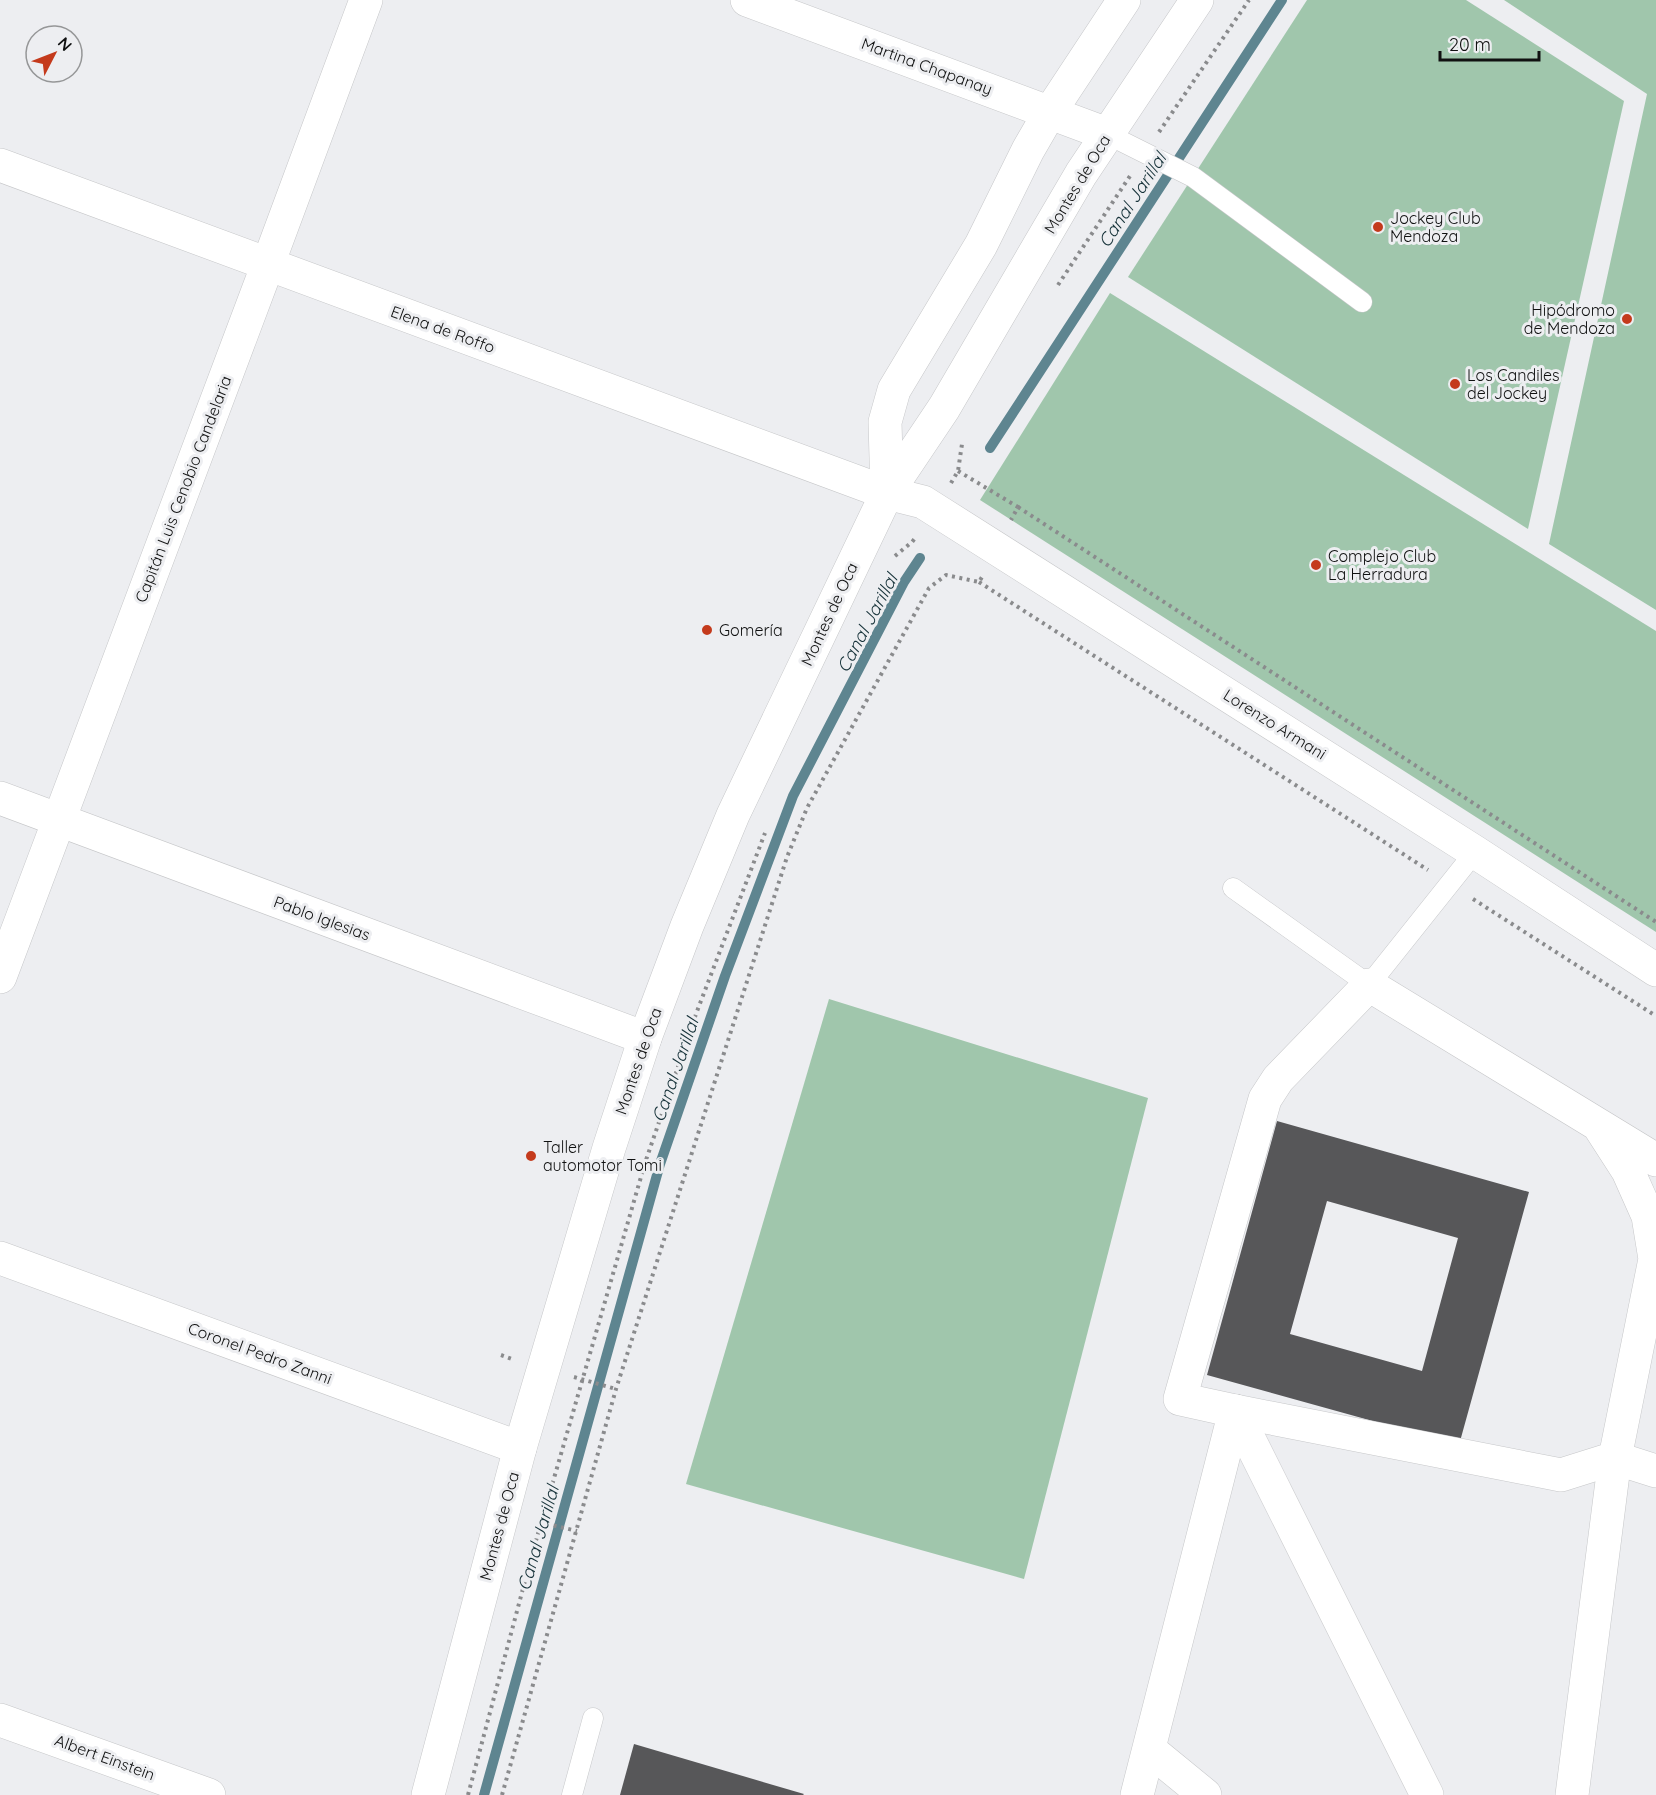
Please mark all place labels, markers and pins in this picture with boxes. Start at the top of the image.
place label: Jockey Club Mendoza [1390,208,1481,246]
marker: Jockey Club Mendoza [1371,220,1385,234]
place label: Hipódromo de Mendoza [1524,300,1615,338]
marker: Hipódromo de Mendoza [1620,312,1634,326]
place label: Los Candiles del Jockey [1467,365,1560,403]
marker: Los Candiles del Jockey [1448,377,1462,391]
place label: Complejo Club La Herradura [1328,546,1436,584]
marker: Complejo Club La Herradura [1309,558,1323,572]
place label: Gomería [719,620,783,640]
marker: Gomería [700,623,714,637]
place label: Taller automotor Tomi [543,1137,662,1175]
marker: Taller automotor Tomi [524,1149,538,1163]

